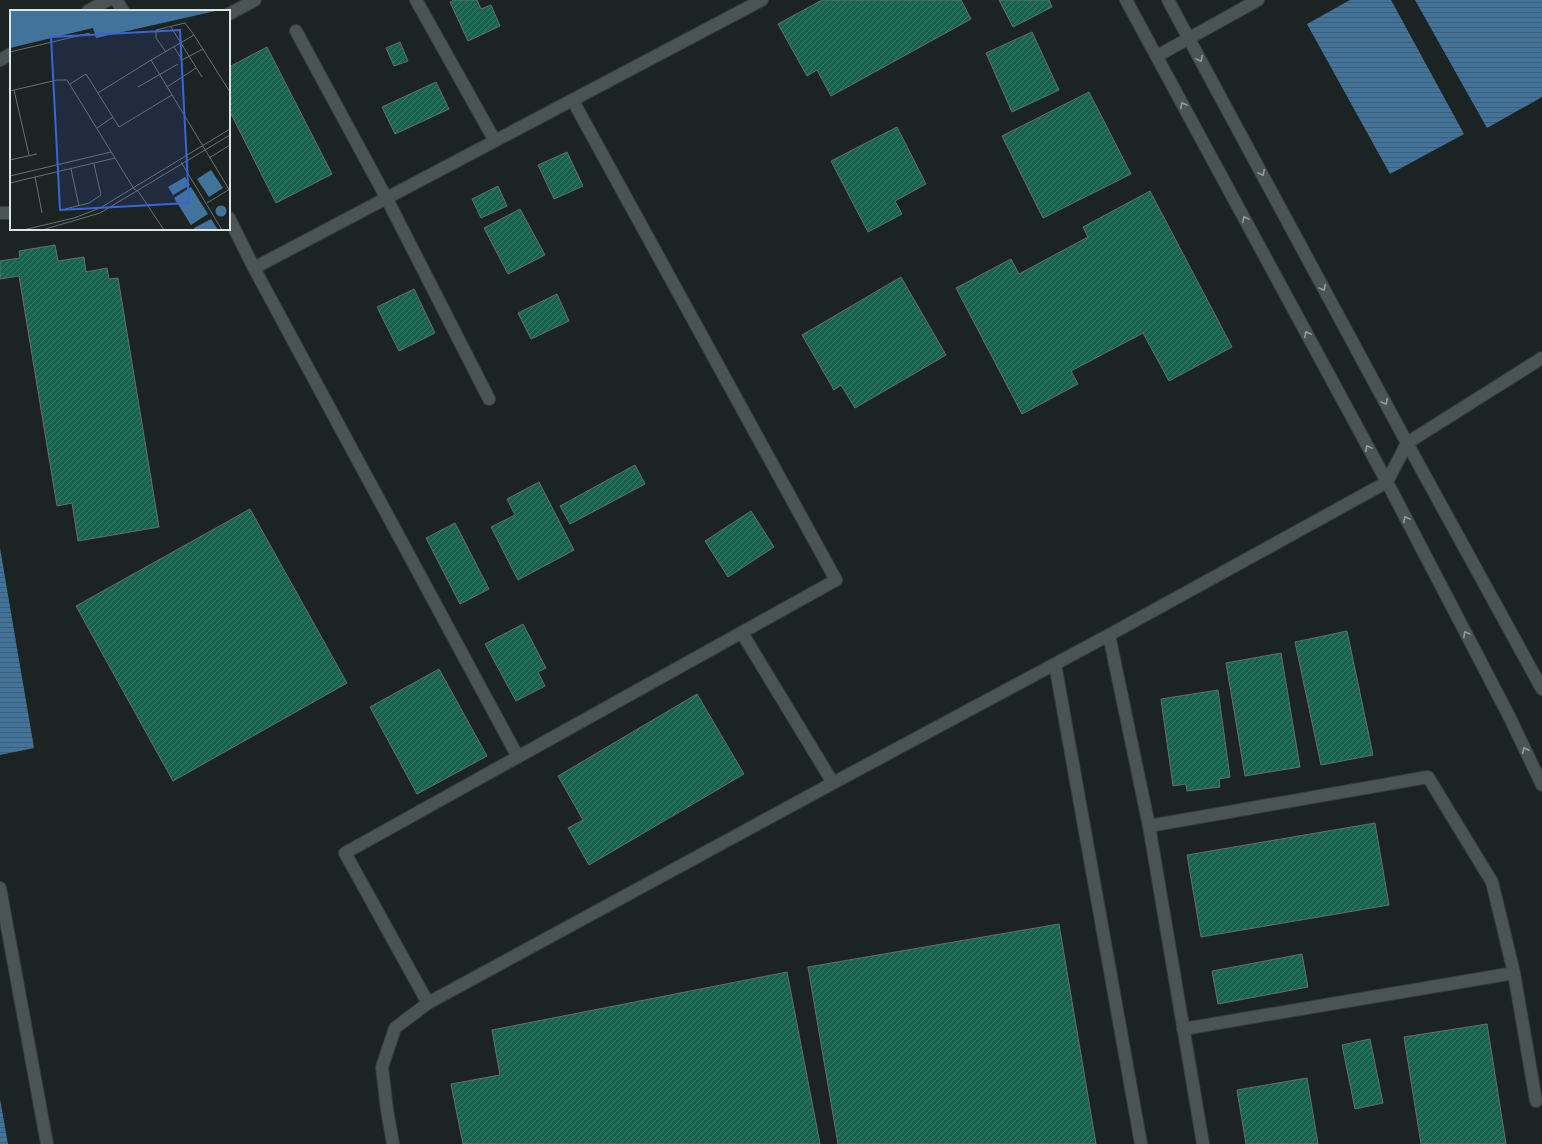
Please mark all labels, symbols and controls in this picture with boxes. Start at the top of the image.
inset map [10,10,230,230]
one-way arrow [1195,55,1203,62]
one-way arrow [1180,102,1188,109]
one-way arrow [1257,169,1264,177]
one-way arrow [1242,216,1250,223]
one-way arrow [1319,284,1326,291]
one-way arrow [1304,330,1311,338]
one-way arrow [1380,398,1388,405]
one-way arrow [1366,445,1373,452]
one-way arrow [1403,516,1411,523]
one-way arrow [1464,631,1471,638]
one-way arrow [1522,746,1530,754]

